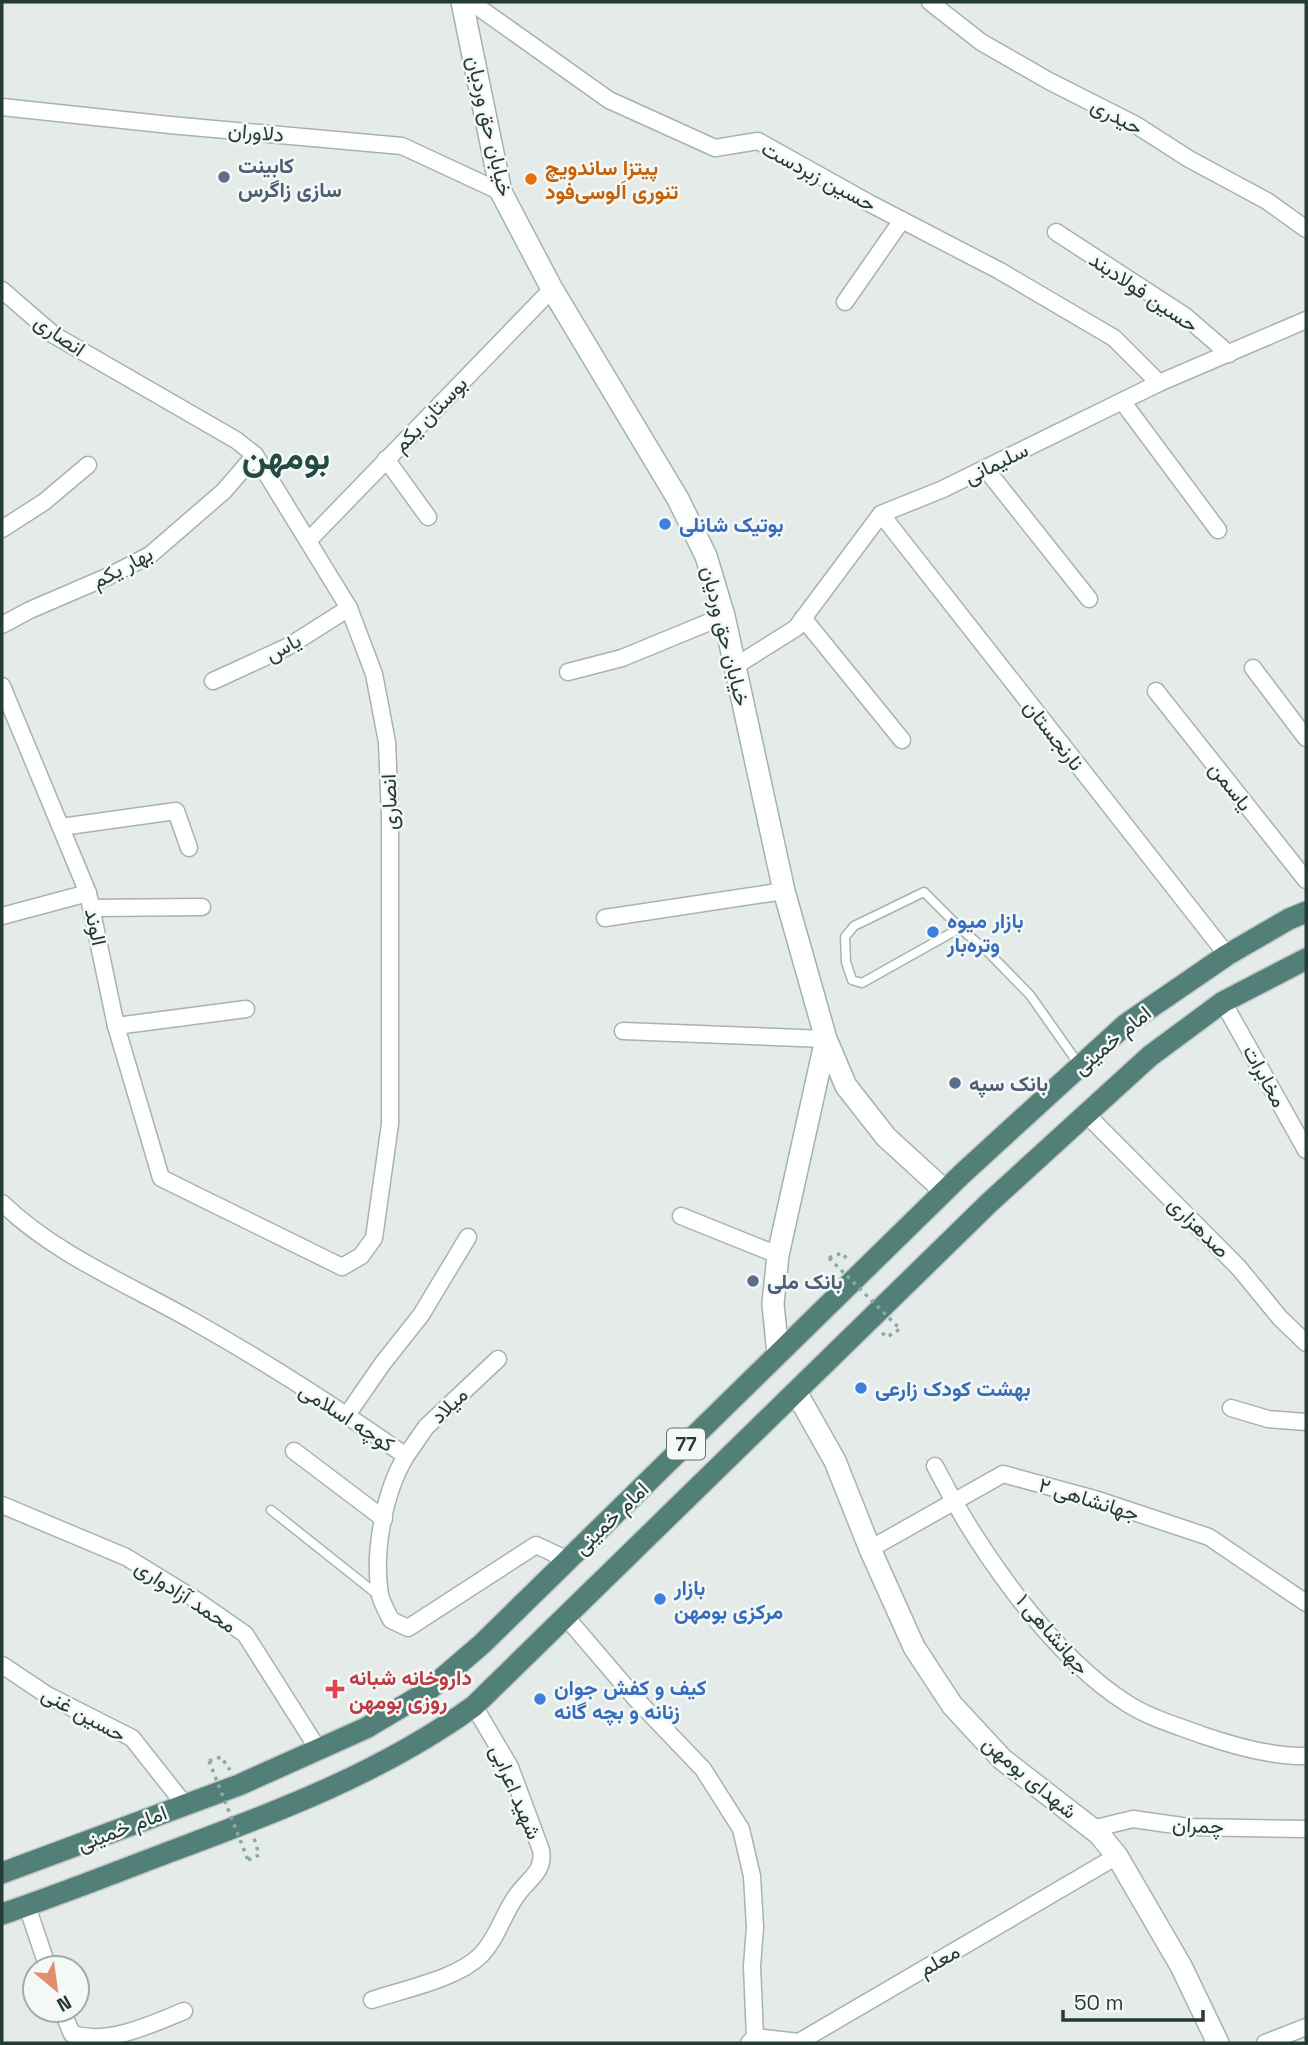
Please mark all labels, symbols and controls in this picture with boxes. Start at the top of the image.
street label: خیابان حق وردیان [461,53,519,199]
street label: حیدری [1086,91,1148,141]
street label: دلاوران [227,116,285,148]
street label: حسین زبردست [757,134,881,218]
place label: کابینت سازی زاگرس [238,152,342,203]
place label: پیتزا ساندویچ تنوری اَلوسی‌‌فود [545,154,678,205]
marker: کابینت سازی زاگرس [216,169,232,185]
marker: پیتزا ساندویچ تنوری اَلوسی‌‌فود [523,171,539,187]
street label: حسین فولادبند [1084,246,1204,338]
street label: انصاری [29,308,91,362]
street label: بوستان یکم [387,370,474,459]
district label: بومهن [242,435,330,479]
street label: سلیمانی [960,436,1032,490]
place label: بوتیک شانلی [679,511,784,538]
marker: بوتیک شانلی [657,516,673,532]
street label: بهار یکم [87,540,158,595]
street label: خیابان حق وردیان [696,563,756,709]
street label: یاس [260,626,306,668]
street label: نارنجستان [1018,694,1090,776]
street label: یاسمن [1203,756,1259,816]
street label: انصاری [375,773,403,831]
street label: الوند [79,906,113,948]
place label: بازار میوه وتره‌بار [946,907,1024,958]
marker: بازار میوه وتره‌بار [925,924,941,940]
street label: امام خمینی [1067,999,1157,1081]
street label: مخابرات [1237,1040,1293,1112]
place label: بانک سپه [969,1070,1048,1098]
marker: بانک سپه [947,1075,963,1091]
street label: صدهزاری [1162,1190,1236,1264]
place label: بانک ملی [767,1268,843,1295]
marker: بانک ملی [745,1273,761,1289]
place label: بهشت کودک زارعی [875,1375,1031,1402]
street label: کوچه اسلامی [294,1376,400,1459]
marker: بهشت کودک زارعی [853,1380,869,1396]
street label: میلاد [425,1381,473,1429]
road number: 77 [667,1428,705,1460]
street label: جهانشاهی ۲ [1035,1471,1143,1527]
street label: امام خمینی [568,1476,655,1561]
street label: محمد آزادواری [130,1553,242,1639]
place label: بازار مرکزی بومهن [673,1574,783,1625]
street label: جهانشاهی ۱ [1010,1588,1096,1680]
marker: بازار مرکزی بومهن [652,1591,668,1607]
place label: داروخانه شبانه روزی بومهن [349,1664,472,1715]
place label: کیف و کفش جوان زنانه و بچه گانه [554,1674,707,1726]
street label: حسین غنی [37,1680,131,1748]
marker: داروخانه شبانه روزی بومهن [327,1681,343,1697]
marker: کیف و کفش جوان زنانه و بچه گانه [532,1691,548,1707]
street label: شهدای بومهن [977,1730,1083,1824]
street label: شهید اعرابی [484,1741,548,1843]
street label: امام خمینی [73,1799,171,1858]
street label: چمران [1171,1810,1225,1841]
street label: معلم [914,1938,965,1983]
north arrow [21,1954,91,2024]
scale bar [1063,1979,1203,2023]
text: N [52,1989,76,2017]
text: 50 m [1074,1989,1124,2016]

